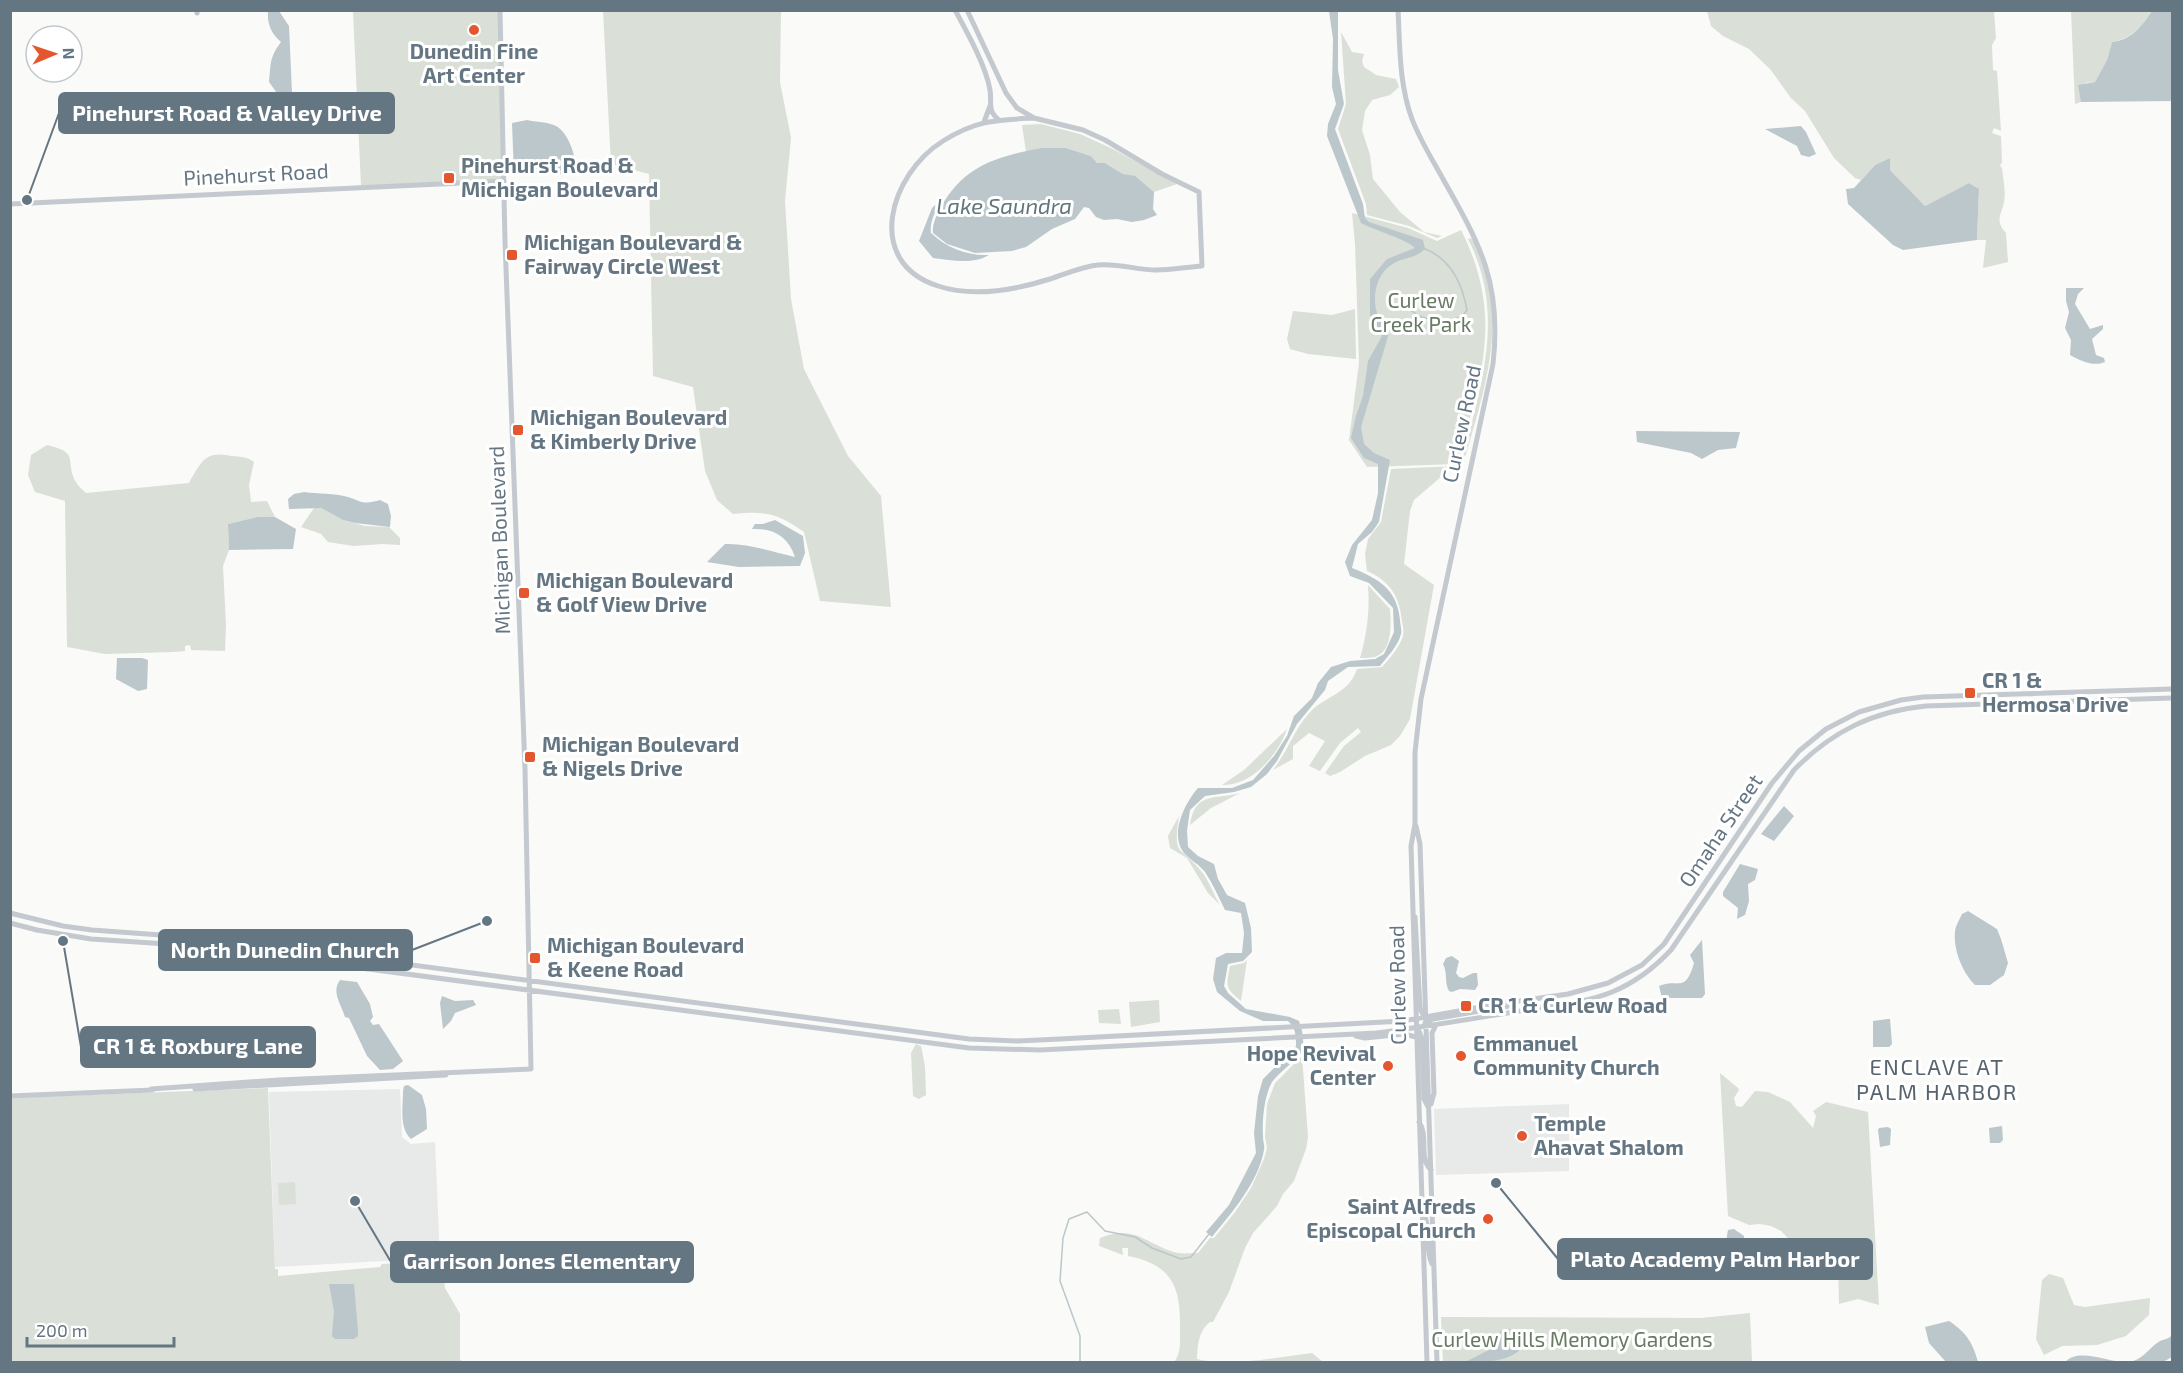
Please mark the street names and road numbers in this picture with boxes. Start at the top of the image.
street label: Pinehurst Road [183,157,329,190]
street label: Curlew Road [1436,362,1485,485]
street label: Michigan Boulevard [483,445,514,635]
street label: Omaha Street [1673,769,1767,891]
street label: Curlew Road [1383,925,1410,1045]

